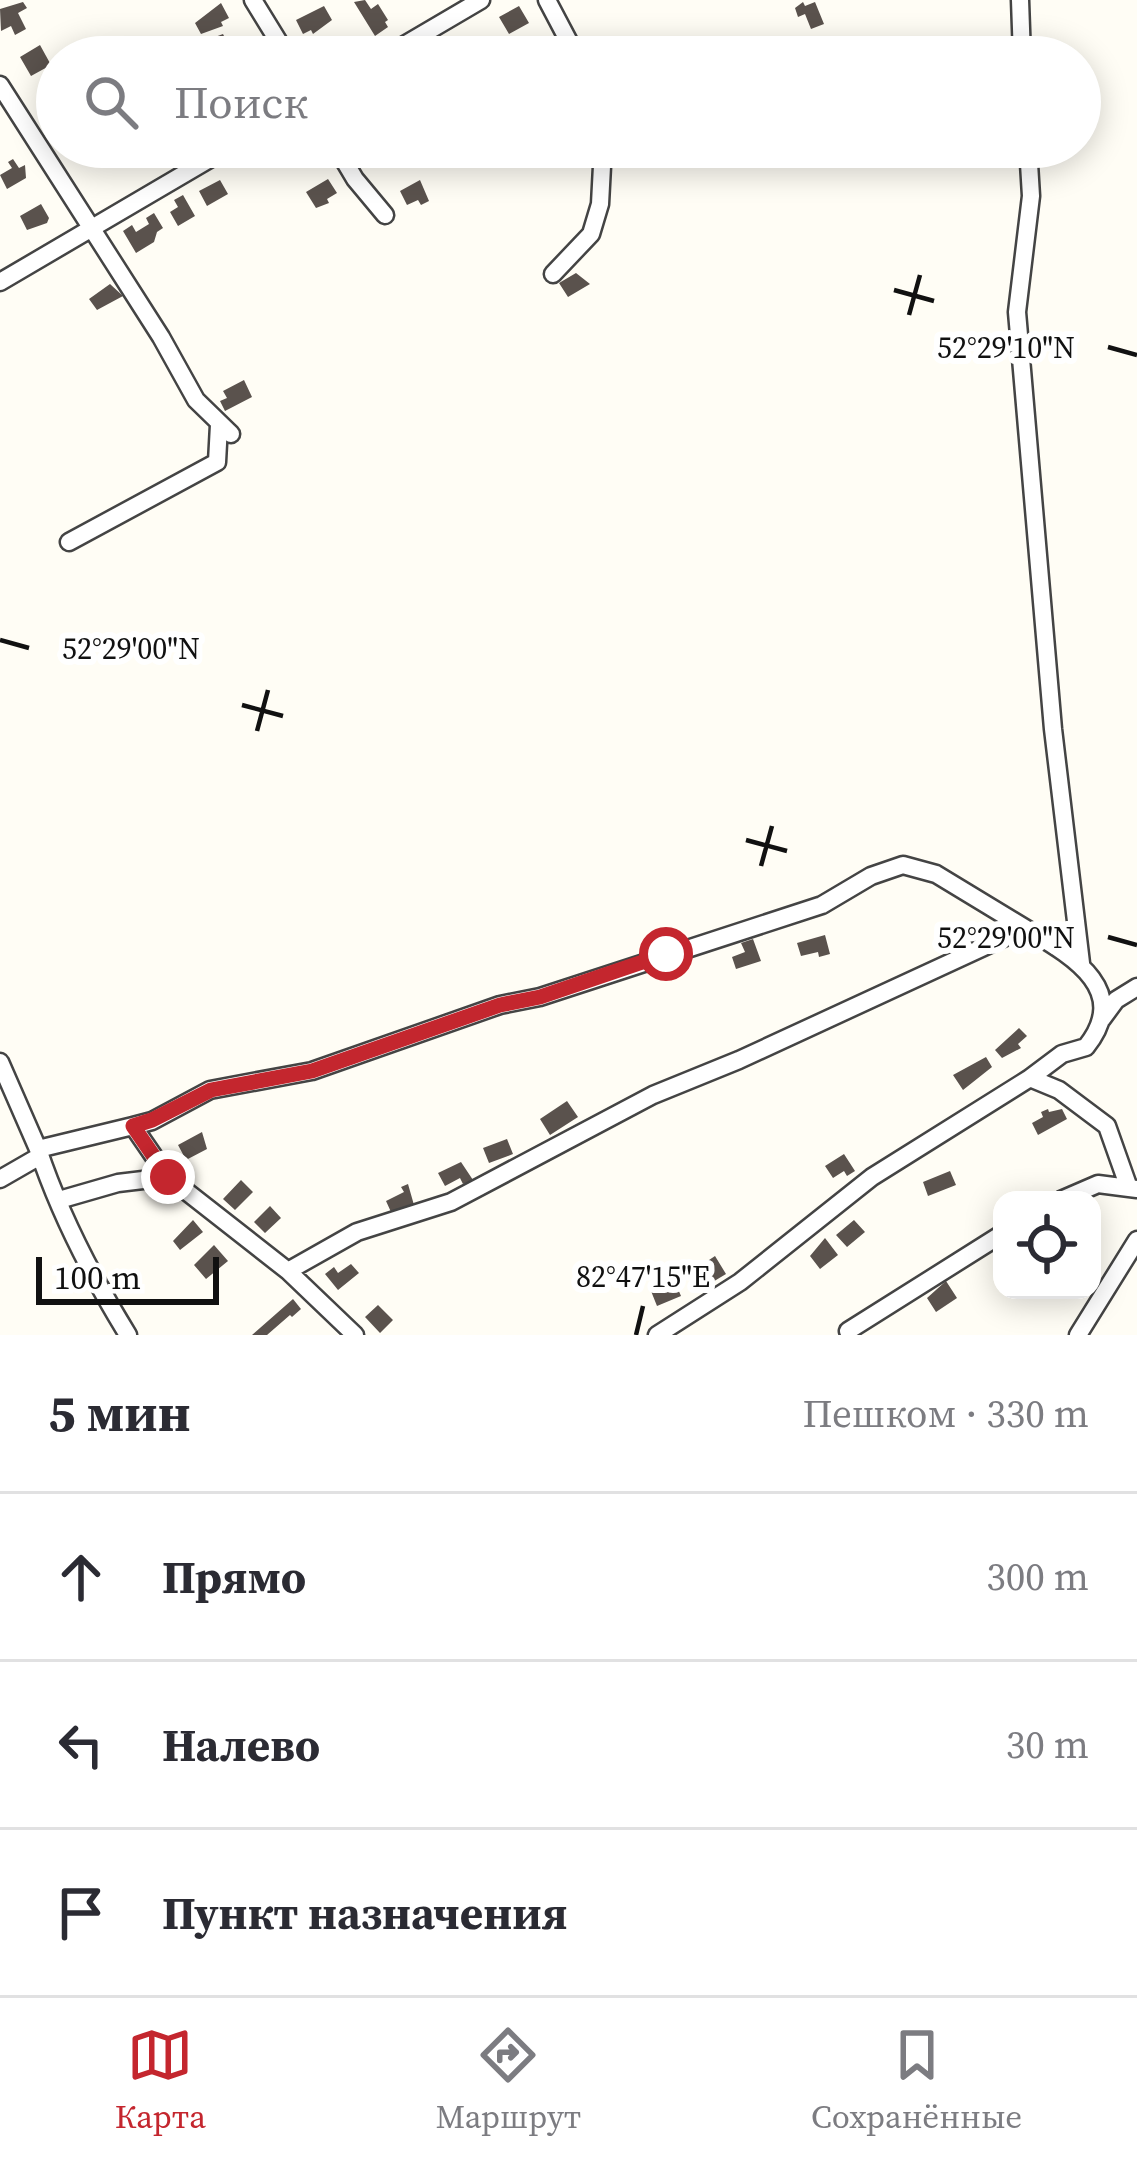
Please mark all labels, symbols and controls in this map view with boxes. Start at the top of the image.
search box [36,36,1101,168]
icon: search [78,69,144,135]
text: Поиск [174,71,308,133]
text: 52°29'10"N [937,327,1075,368]
text: 52°29'00"N [62,628,200,669]
text: 52°29'00"N [937,917,1075,958]
route start [639,927,693,981]
route end [141,1150,195,1204]
map controls [993,1191,1101,1299]
button: locate [993,1191,1101,1299]
scale bar [36,1251,219,1304]
text: 100 m [54,1255,141,1300]
text: 82°47'15"E [576,1256,710,1297]
text: 5 мин [48,1378,191,1448]
text: Пешком · 330 m [803,1387,1089,1440]
icon: ahead [48,1544,114,1610]
text: Прямо [162,1546,306,1608]
text: 300 m [986,1550,1089,1603]
icon: left [48,1712,114,1778]
text: Налево [162,1714,320,1776]
text: 30 m [1006,1718,1089,1771]
icon: arrive [48,1880,114,1946]
text: Пункт назначения [162,1882,568,1944]
tab: Карта [115,2022,206,2139]
tab: Маршрут [436,2022,581,2139]
tab: Сохранённые [811,2022,1022,2139]

